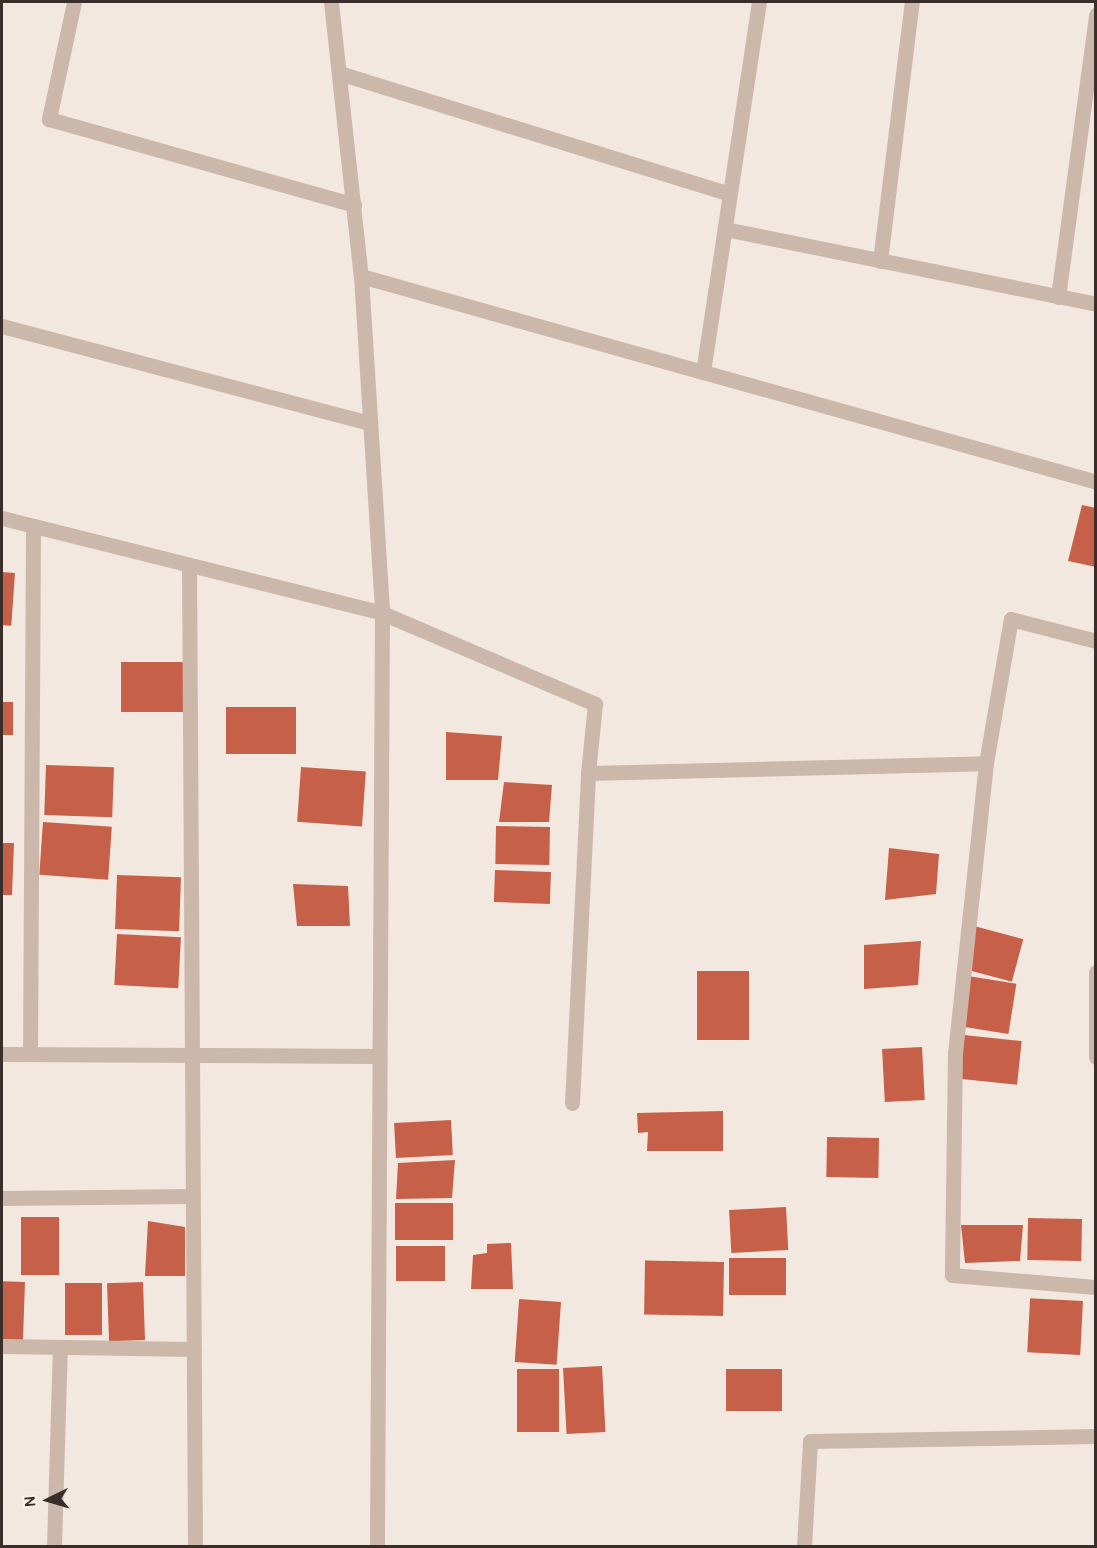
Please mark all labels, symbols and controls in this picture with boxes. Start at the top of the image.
north arrow [18,1470,78,1530]
text: N [20,1495,40,1508]

